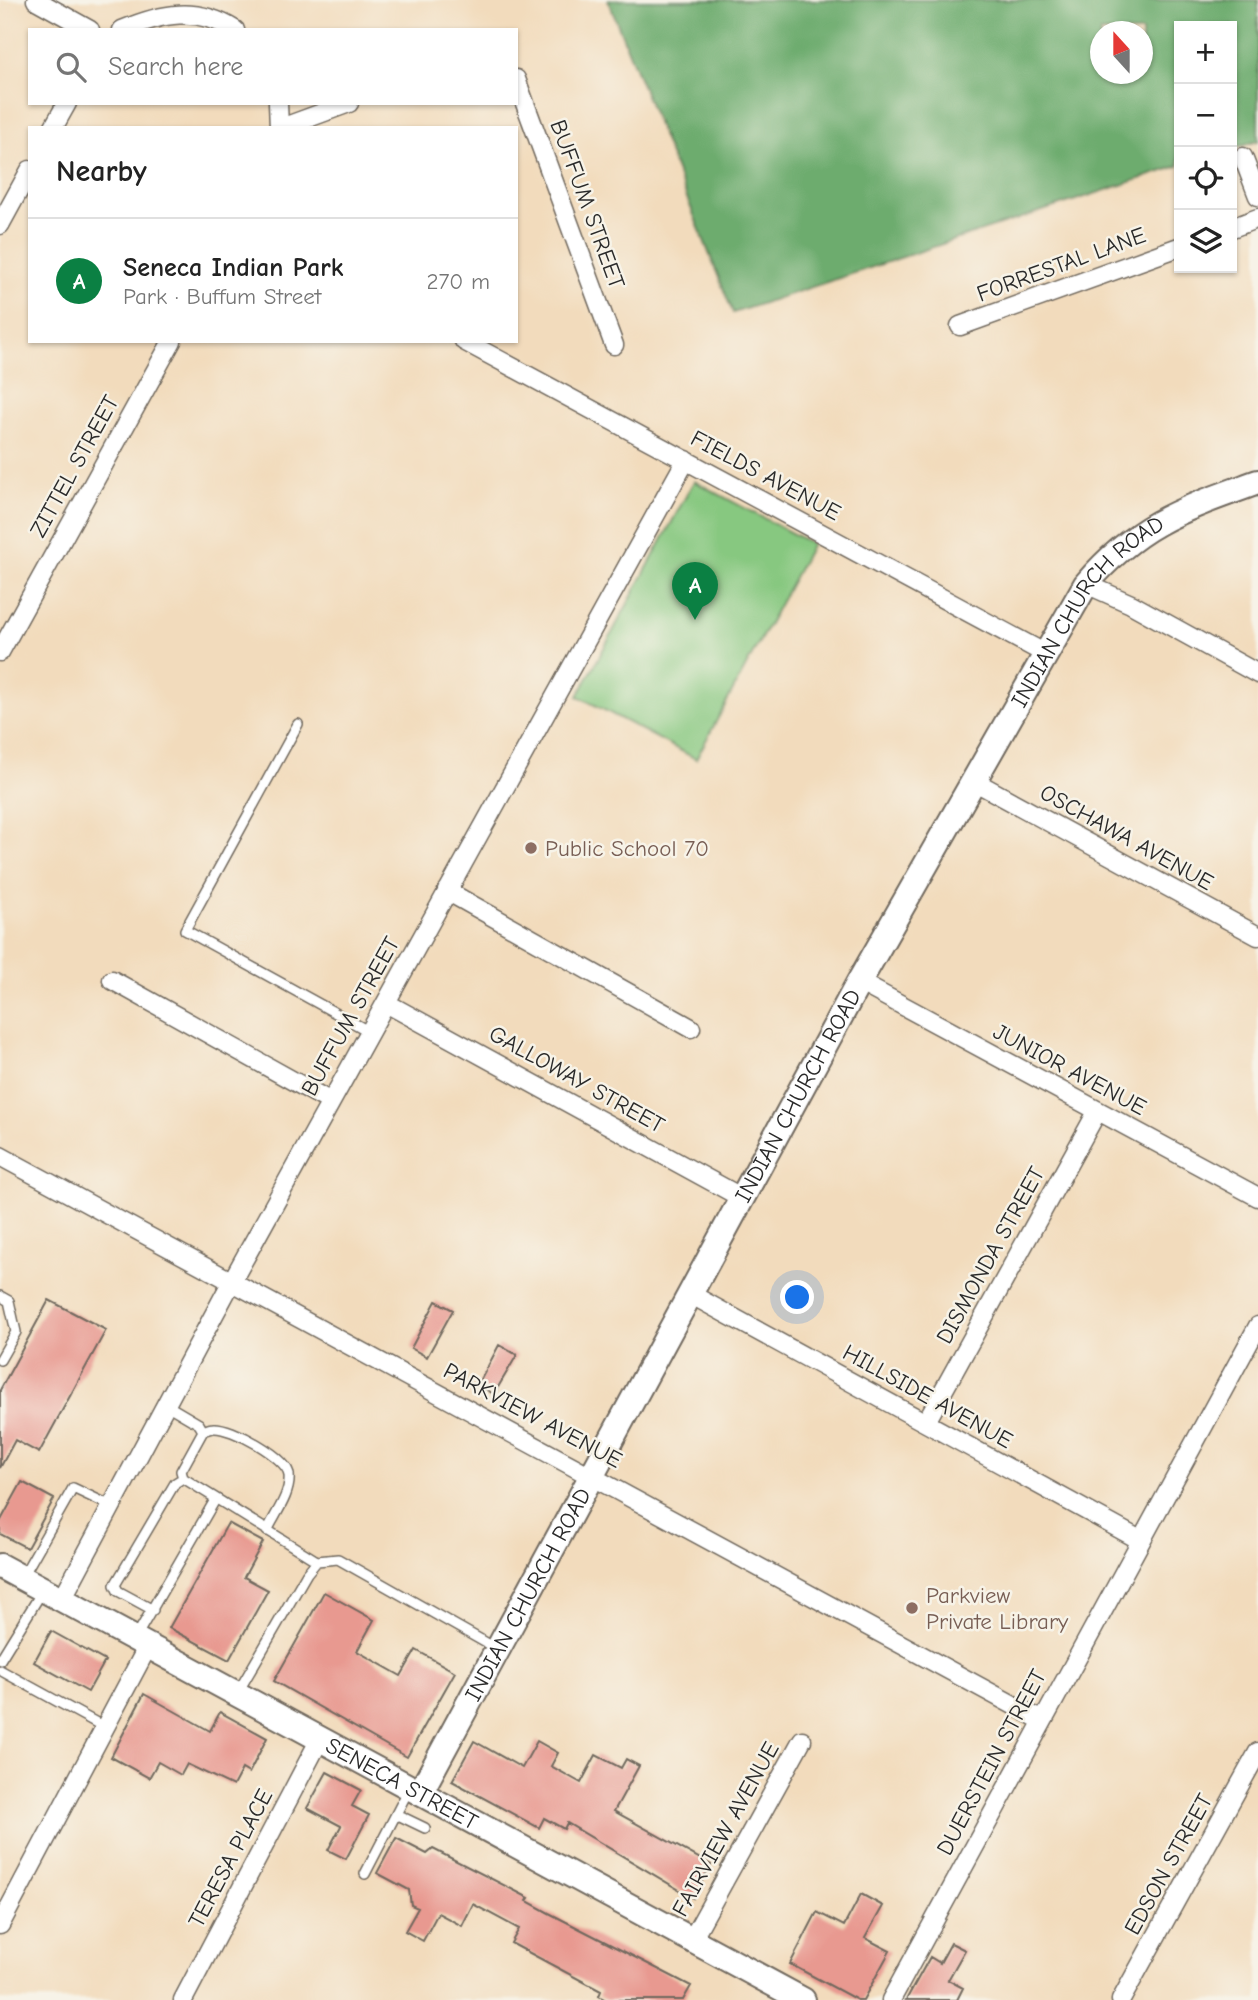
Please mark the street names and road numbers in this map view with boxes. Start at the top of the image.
street label: BUFFUM STREET [544,116,631,292]
street label: FORRESTAL LANE [973,221,1149,308]
street label: ZITTEL STREET [24,391,125,542]
street label: FIELDS AVENUE [686,425,845,526]
street label: INDIAN CHURCH ROAD [1006,510,1169,712]
street label: OSCHAWA AVENUE [1035,779,1218,896]
street label: BUFFUM STREET [296,932,405,1100]
street label: INDIAN CHURCH ROAD [729,985,867,1207]
street label: JUNIOR AVENUE [989,1018,1151,1121]
street label: GALLOWAY STREET [484,1020,669,1139]
street label: DISMONDA STREET [931,1162,1050,1349]
street label: HILLSIDE AVENUE [838,1339,1017,1454]
street label: PARKVIEW AVENUE [439,1357,627,1474]
street label: INDIAN CHURCH ROAD [459,1483,597,1706]
street label: DUERSTEIN STREET [931,1665,1052,1860]
street label: SENECA STREET [321,1732,482,1836]
street label: FAIRVIEW AVENUE [666,1737,785,1921]
street label: TERESA PLACE [183,1784,278,1932]
street label: EDSON STREET [1119,1789,1218,1939]

